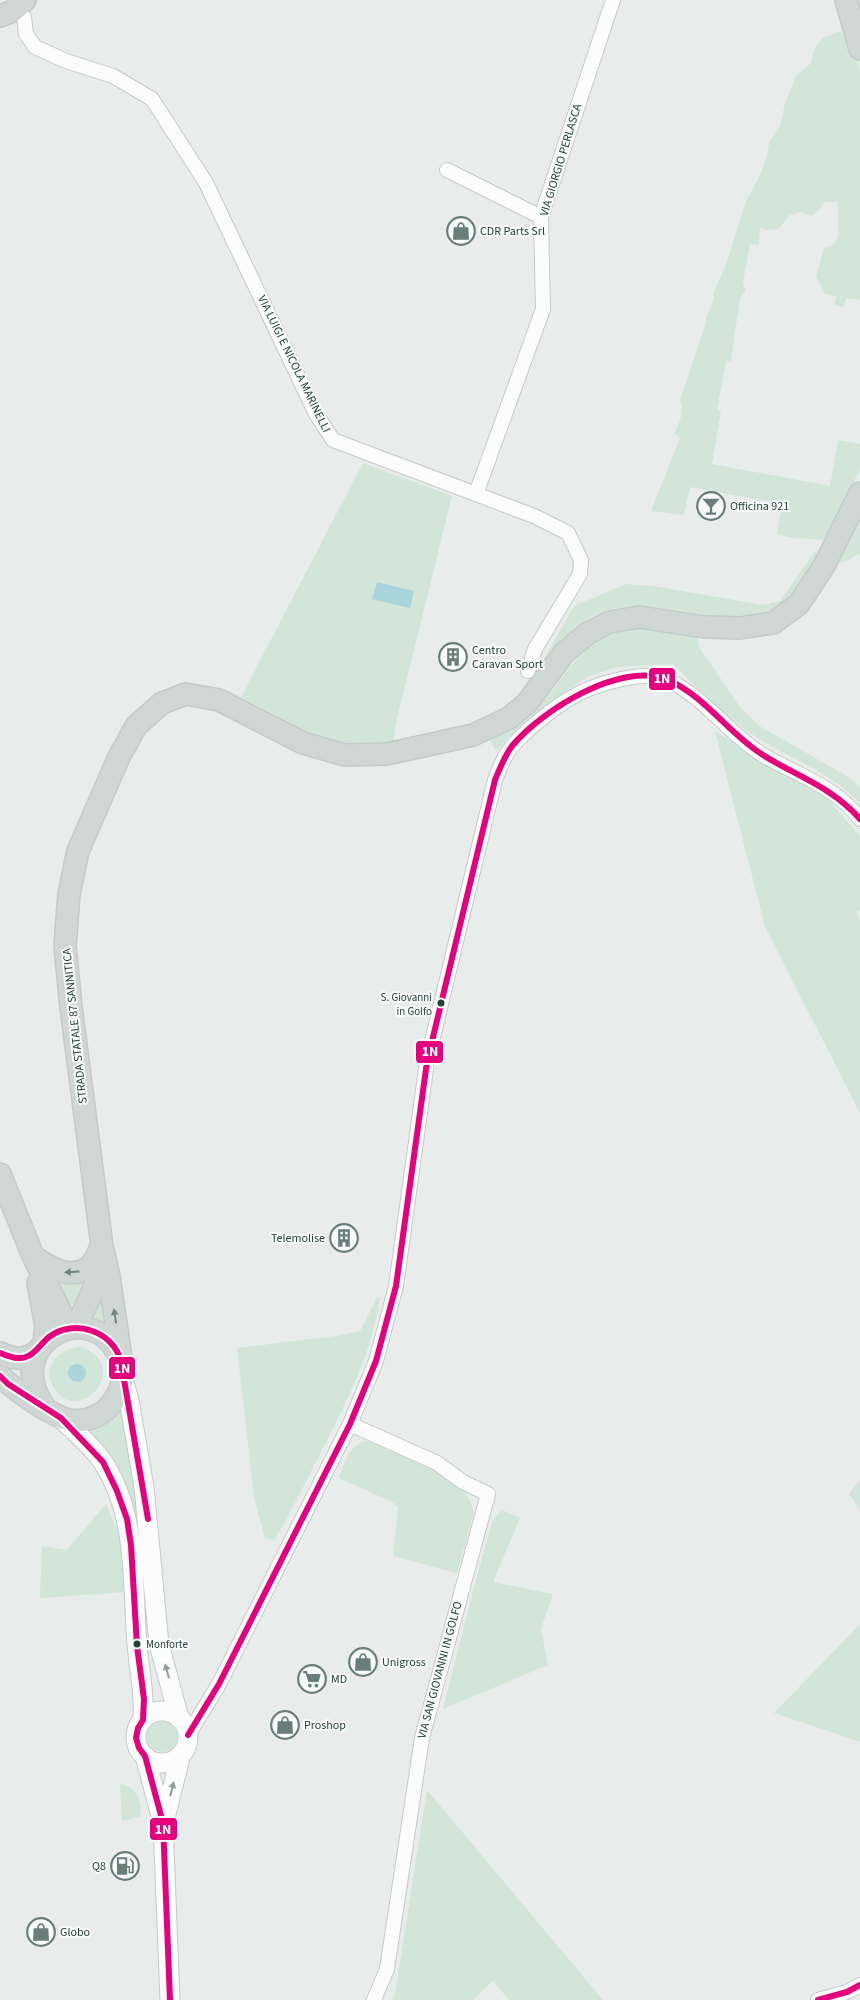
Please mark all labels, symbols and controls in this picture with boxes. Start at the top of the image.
street label: VIA GIORGIO PERLASCA [536,101,586,218]
shop icon: CDR Parts Srl [446,216,476,246]
place label: CDR Parts Srl [480,223,545,240]
street label: VIA LUIGI E NICOLA MARINELLI [253,293,335,435]
bar icon: Officina 921 [696,491,726,521]
place label: Officina 921 [730,498,789,515]
building icon: Centro Caravan Sport [438,642,468,672]
place label: Centro Caravan Sport [472,642,543,673]
line badge: 1N [648,667,676,691]
text: 1N [654,669,670,689]
street label: STRADA STATALE 87 SANNITICA [58,947,92,1104]
place label: S. Giovanni in Golfo [381,990,432,1019]
marker: S. Giovanni in Golfo [436,998,446,1008]
line badge: 1N [415,1040,444,1064]
text: 1N [422,1042,438,1062]
building icon: Telemolise [329,1223,359,1253]
place label: Telemolise [271,1230,325,1247]
one-way arrow [63,1268,79,1276]
one-way arrow [111,1308,119,1324]
line badge: 1N [108,1356,136,1380]
text: 1N [114,1359,130,1379]
street label: VIA SAN GIOVANNI IN GOLFO [413,1599,467,1741]
place label: Monforte [146,1637,188,1652]
marker: Monforte [132,1639,142,1649]
shop icon: Unigross [348,1647,378,1677]
place label: Unigross [382,1654,426,1671]
one-way arrow [162,1663,170,1678]
supermarket icon: MD [297,1664,327,1694]
place label: MD [331,1671,347,1688]
shop icon: Proshop [270,1710,300,1740]
place label: Proshop [304,1717,346,1734]
one-way arrow [168,1781,176,1796]
line badge: 1N [149,1817,178,1841]
text: 1N [155,1820,171,1840]
fuel station icon: Q8 [110,1851,140,1881]
place label: Q8 [92,1858,106,1875]
shop icon: Globo [26,1917,56,1947]
place label: Globo [60,1924,90,1941]

